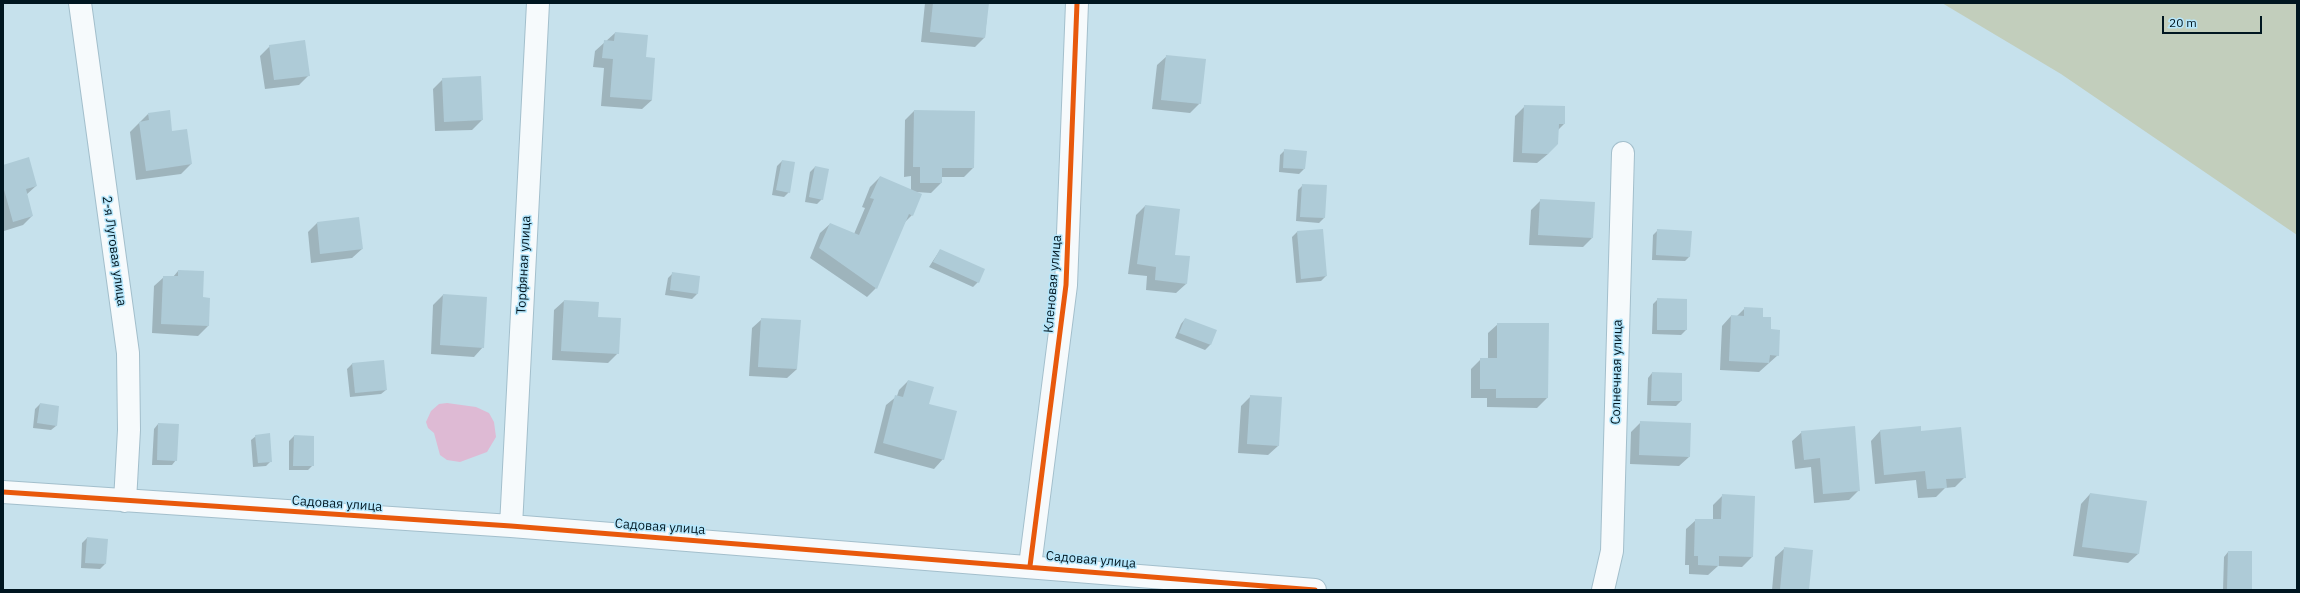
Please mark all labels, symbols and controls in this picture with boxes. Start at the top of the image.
scale bar [2164,8,2264,34]
text: 20 m [2169,15,2197,30]
street label: 2-я Луговая улица [99,195,129,307]
street label: Торфяная улица [514,215,534,315]
street label: Кленовая улица [1041,234,1065,334]
street label: Солнечная улица [1608,319,1626,425]
street label: Садовая улица [291,493,383,515]
street label: Садовая улица [614,516,706,538]
street label: Садовая улица [1045,548,1137,572]

